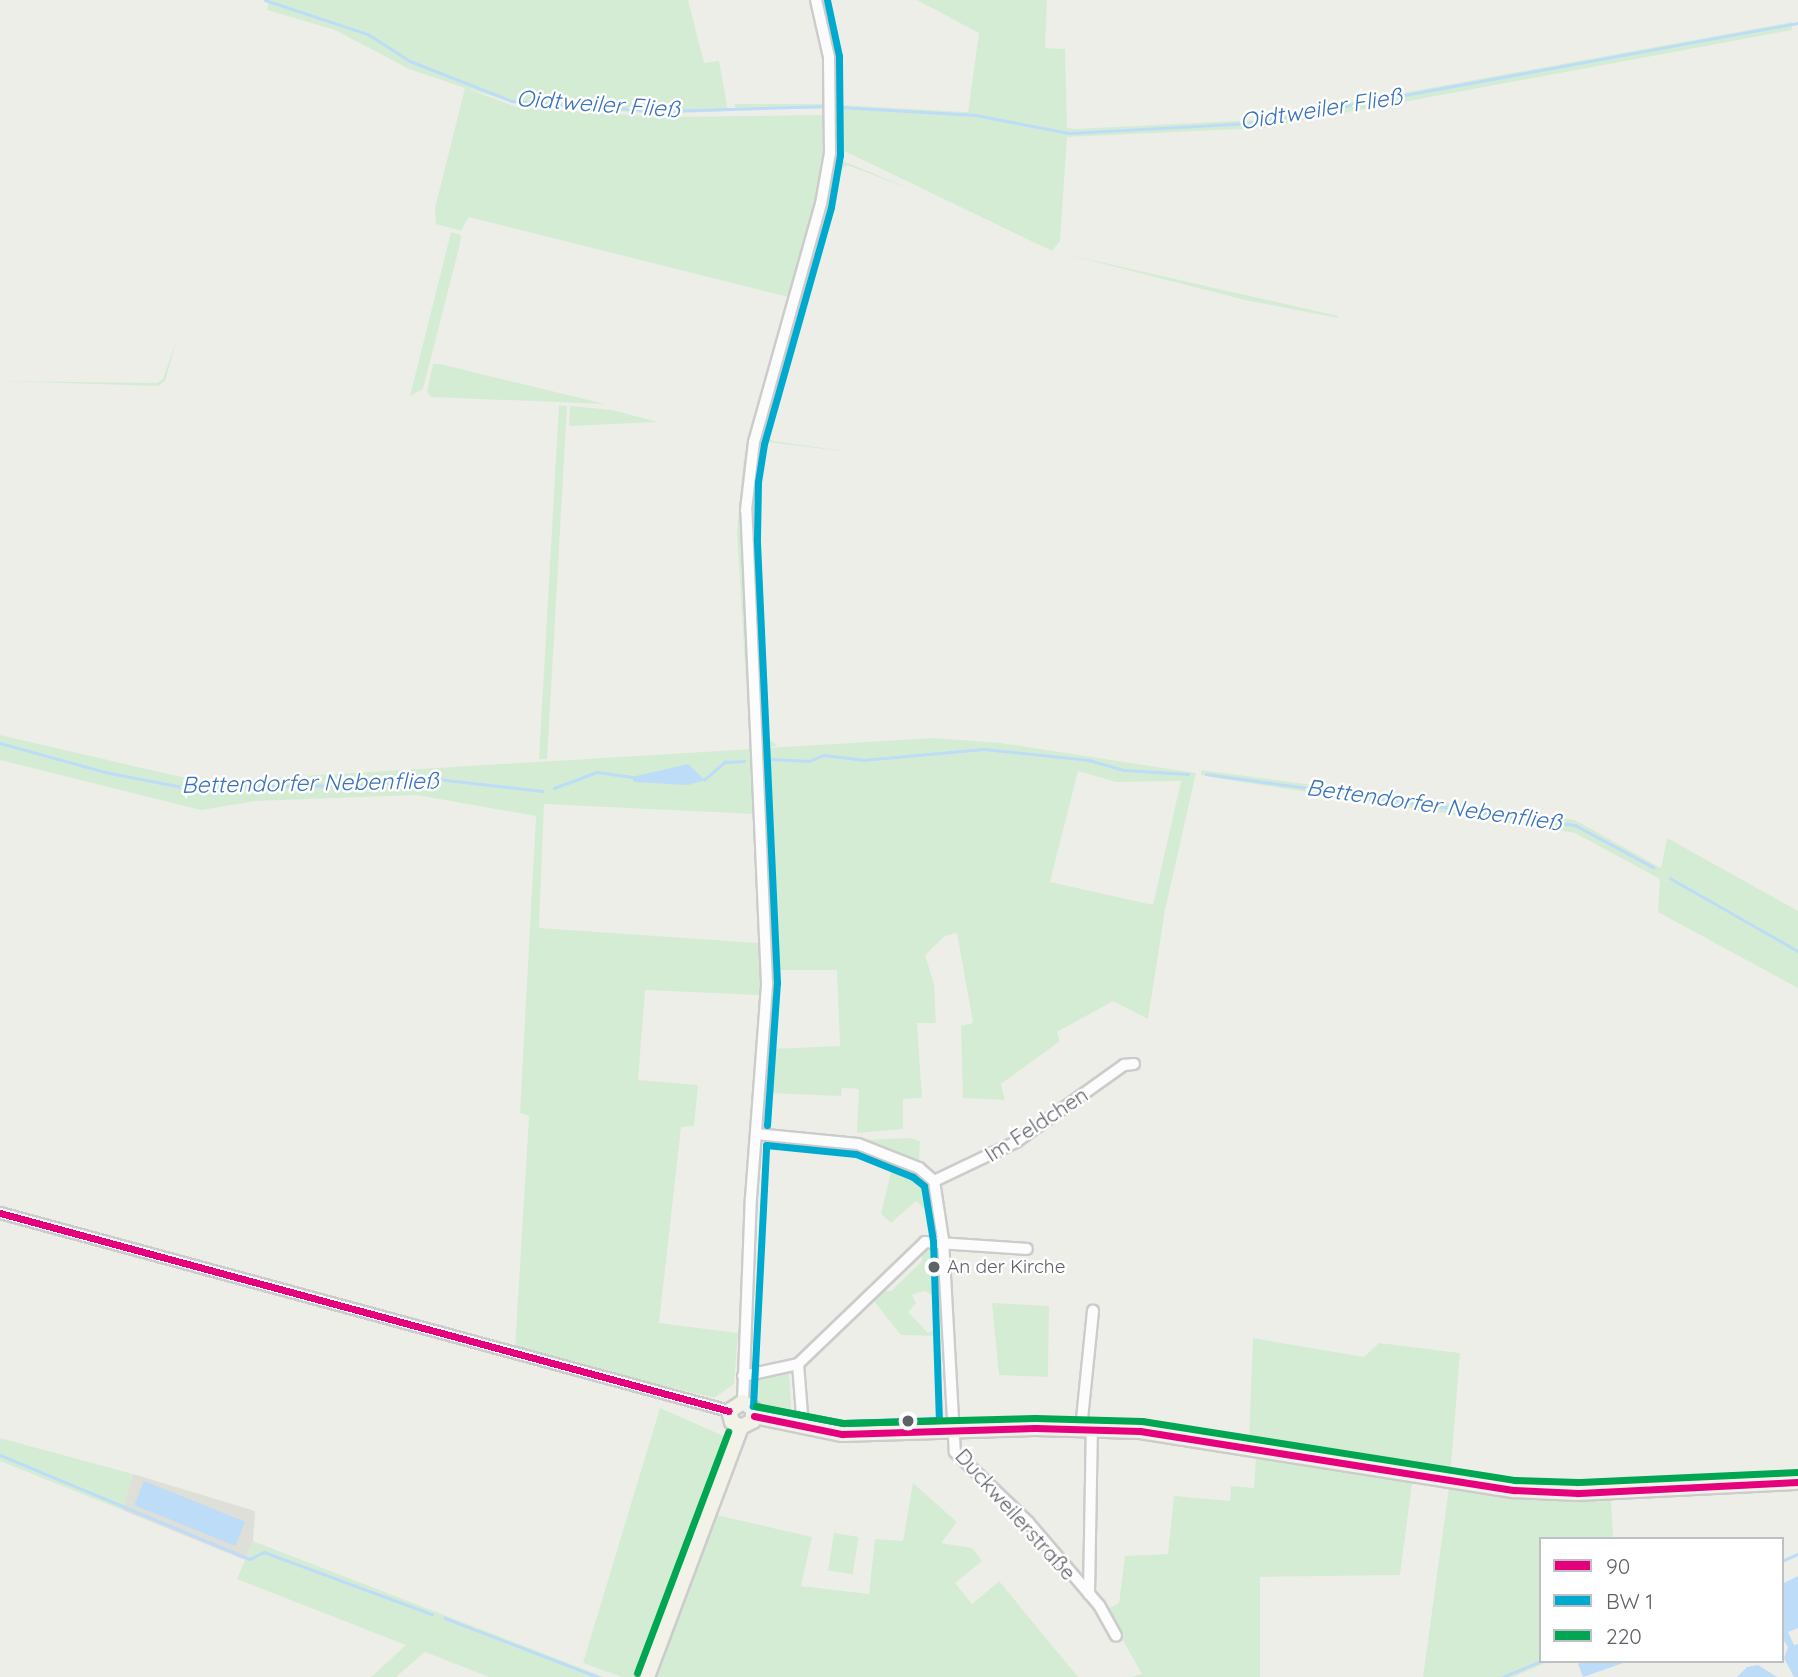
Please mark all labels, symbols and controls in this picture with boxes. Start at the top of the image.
water label: Oidtweiler Fließ [1238,83,1404,135]
water label: Oidtweiler Fließ [515,85,681,123]
water label: Bettendorfer Nebenfließ [181,767,439,799]
water label: Bettendorfer Nebenfließ [1305,773,1563,837]
street label: Im Feldchen [980,1081,1092,1167]
place label: An der Kirche [947,1256,1065,1278]
marker: An der Kirche [927,1260,941,1274]
unlabelled marker [901,1414,915,1428]
street label: Duckweilerstraße [950,1443,1082,1585]
legend [1539,1537,1784,1663]
text: 90 [1606,1553,1630,1579]
text: BW 1 [1606,1588,1653,1614]
text: 220 [1606,1623,1642,1649]

